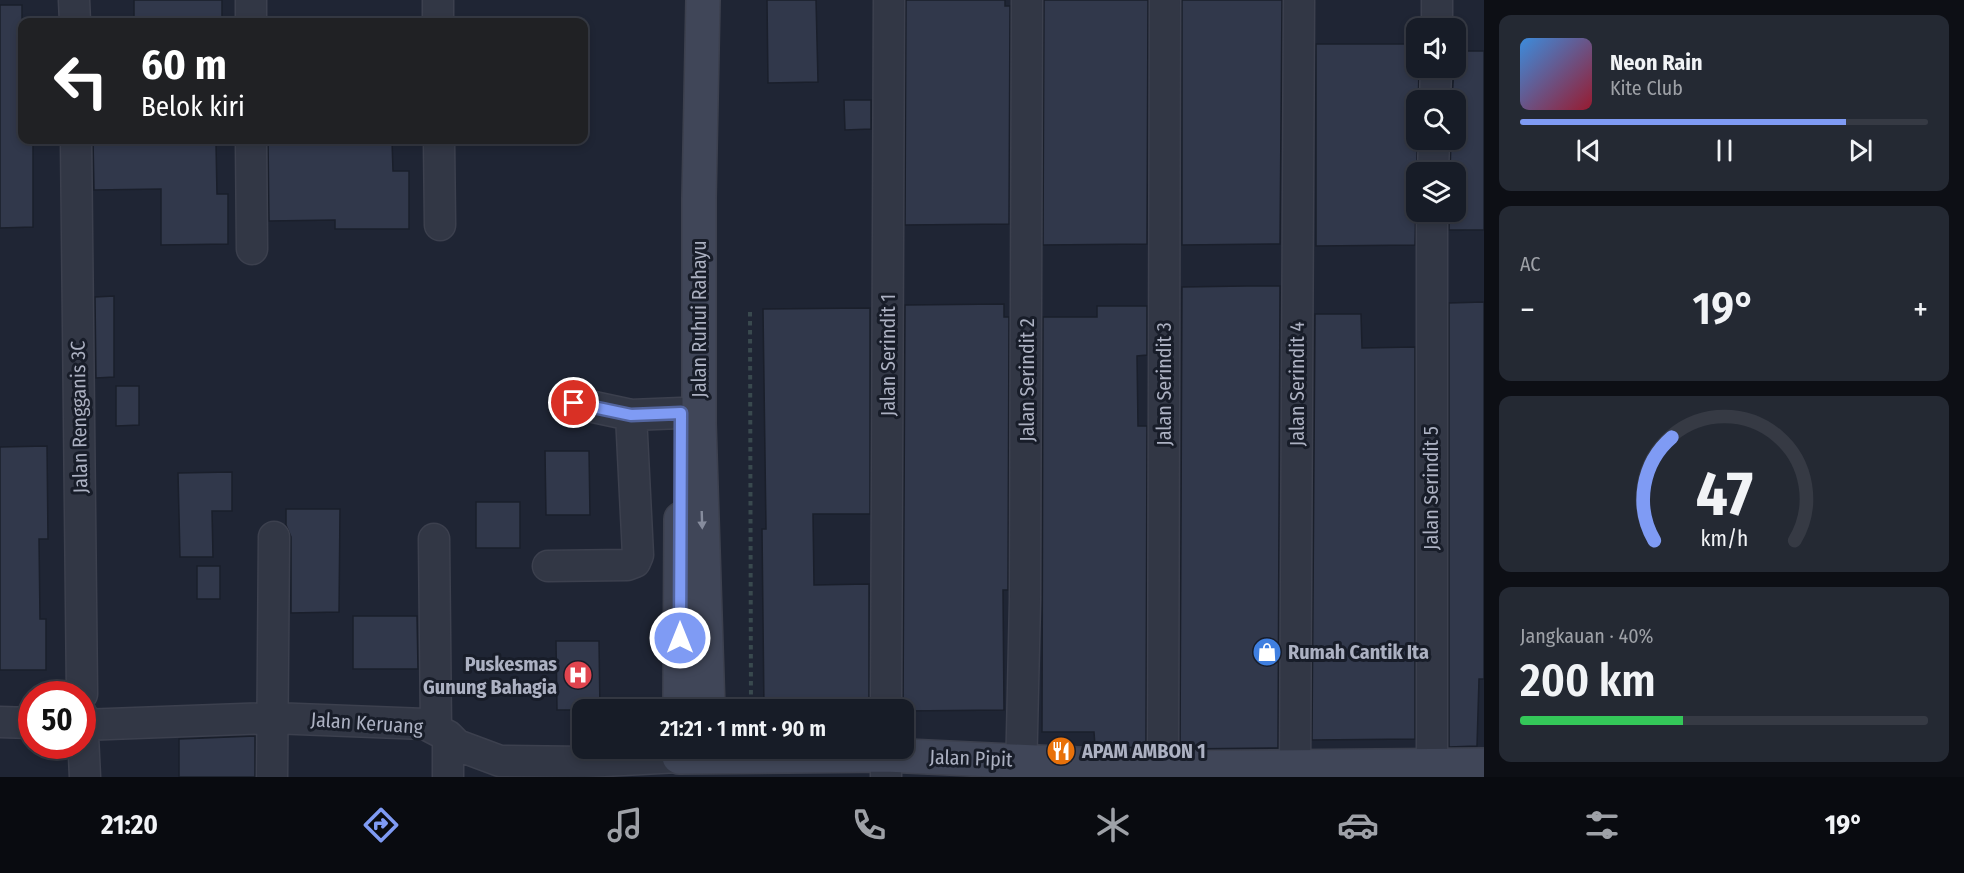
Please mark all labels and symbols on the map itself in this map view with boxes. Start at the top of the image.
street label: Jalan Ruhui Rahayu [687,240,711,398]
street label: Jalan Serindit 1 [876,294,900,416]
street label: Jalan Serindit 2 [1015,318,1039,442]
street label: Jalan Serindit 3 [1152,322,1176,446]
street label: Jalan Serindit 4 [1285,322,1309,446]
street label: Jalan Rengganis 3C [66,341,92,493]
pin [548,377,599,428]
street label: Jalan Serindit 5 [1419,426,1443,550]
one-way arrow [698,511,707,530]
position arrow [648,606,712,670]
shop icon: Rumah Cantik Ita [1251,636,1283,668]
place label: Rumah Cantik Ita [1288,640,1429,664]
place label: Puskesmas Gunung Bahagia [423,652,557,699]
hospital icon: Puskesmas Gunung Bahagia [562,659,594,691]
speed limit sign: 50 [18,681,96,759]
street label: Jalan Keruang [310,707,425,739]
restaurant icon: APAM AMBON 1 [1045,735,1077,767]
place label: APAM AMBON 1 [1081,739,1206,763]
street label: Jalan Pipit [929,745,1013,771]

